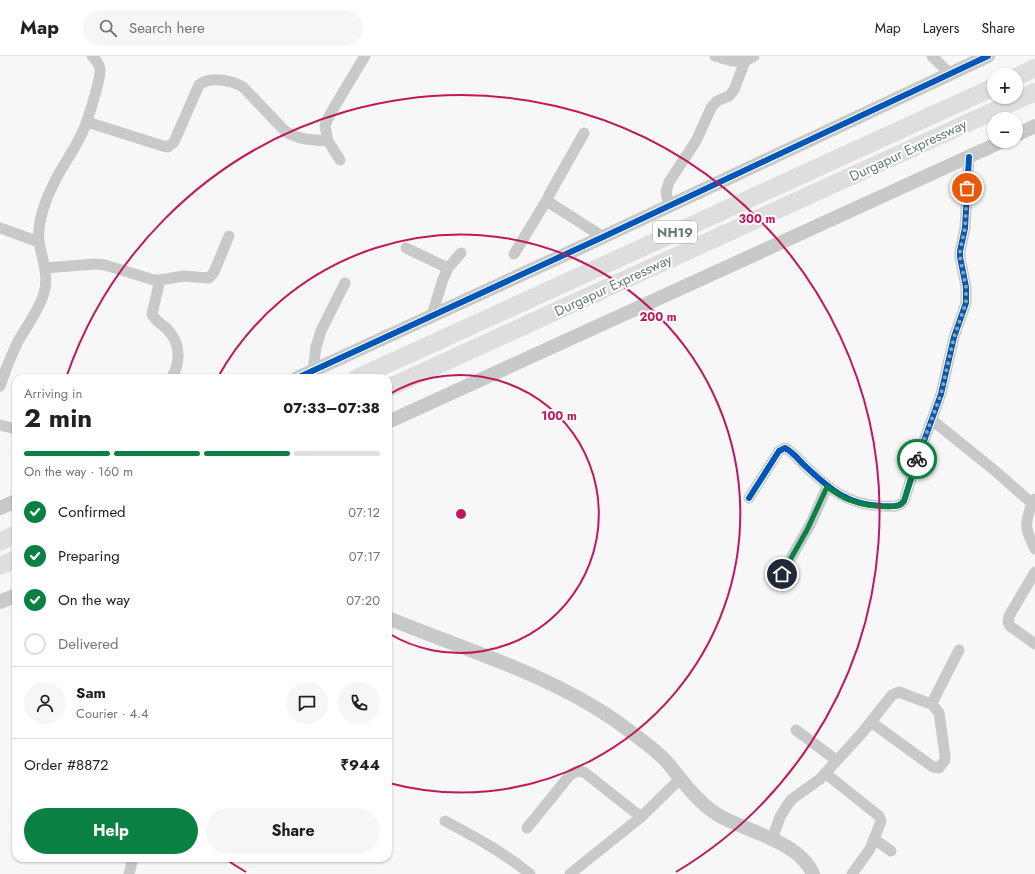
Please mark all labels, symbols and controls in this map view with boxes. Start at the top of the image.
search box [83,10,363,46]
text: Map [20,14,59,41]
icon: search [97,17,119,39]
text: Search here [129,17,205,39]
text: Map [875,18,901,38]
text: Layers [923,18,959,38]
text: Share [981,18,1015,38]
map controls [987,68,1023,148]
button: + [987,68,1023,104]
button: − [987,112,1023,148]
street label: Durgapur Expressway [846,114,971,186]
pin [950,171,984,205]
icon: bag [956,177,978,199]
text: 300 m [739,210,776,228]
road number: NH19 [653,221,697,243]
street label: Durgapur Expressway [551,249,676,321]
text: 200 m [639,308,677,326]
text: Arriving in [24,384,82,403]
text: 07:33–07:38 [283,397,380,419]
text: 2 min [24,399,92,437]
text: 100 m [541,407,577,425]
courier [897,439,937,479]
icon: bike [906,448,928,470]
text: On the way · 160 m [24,462,133,481]
icon: check [24,501,46,523]
text: Confirmed [58,501,126,523]
text: 07:12 [348,503,380,522]
centre of rings [454,507,468,521]
icon: check [24,545,46,567]
text: Preparing [58,545,120,567]
text: 07:17 [349,547,380,566]
pin [765,557,799,591]
icon: home [771,563,793,585]
icon: check [24,589,46,611]
text: On the way [58,589,130,611]
text: 07:20 [346,591,380,610]
text: Delivered [58,633,119,655]
button: person [24,682,66,724]
text: Sam [76,682,106,704]
button: chat [286,682,328,724]
button: phone [338,682,380,724]
text: Courier · 4.4 [76,704,149,723]
text: Order #8872 [24,754,109,776]
text: ₹944 [340,754,380,776]
button: Help [24,808,198,854]
button: Share [206,808,380,854]

